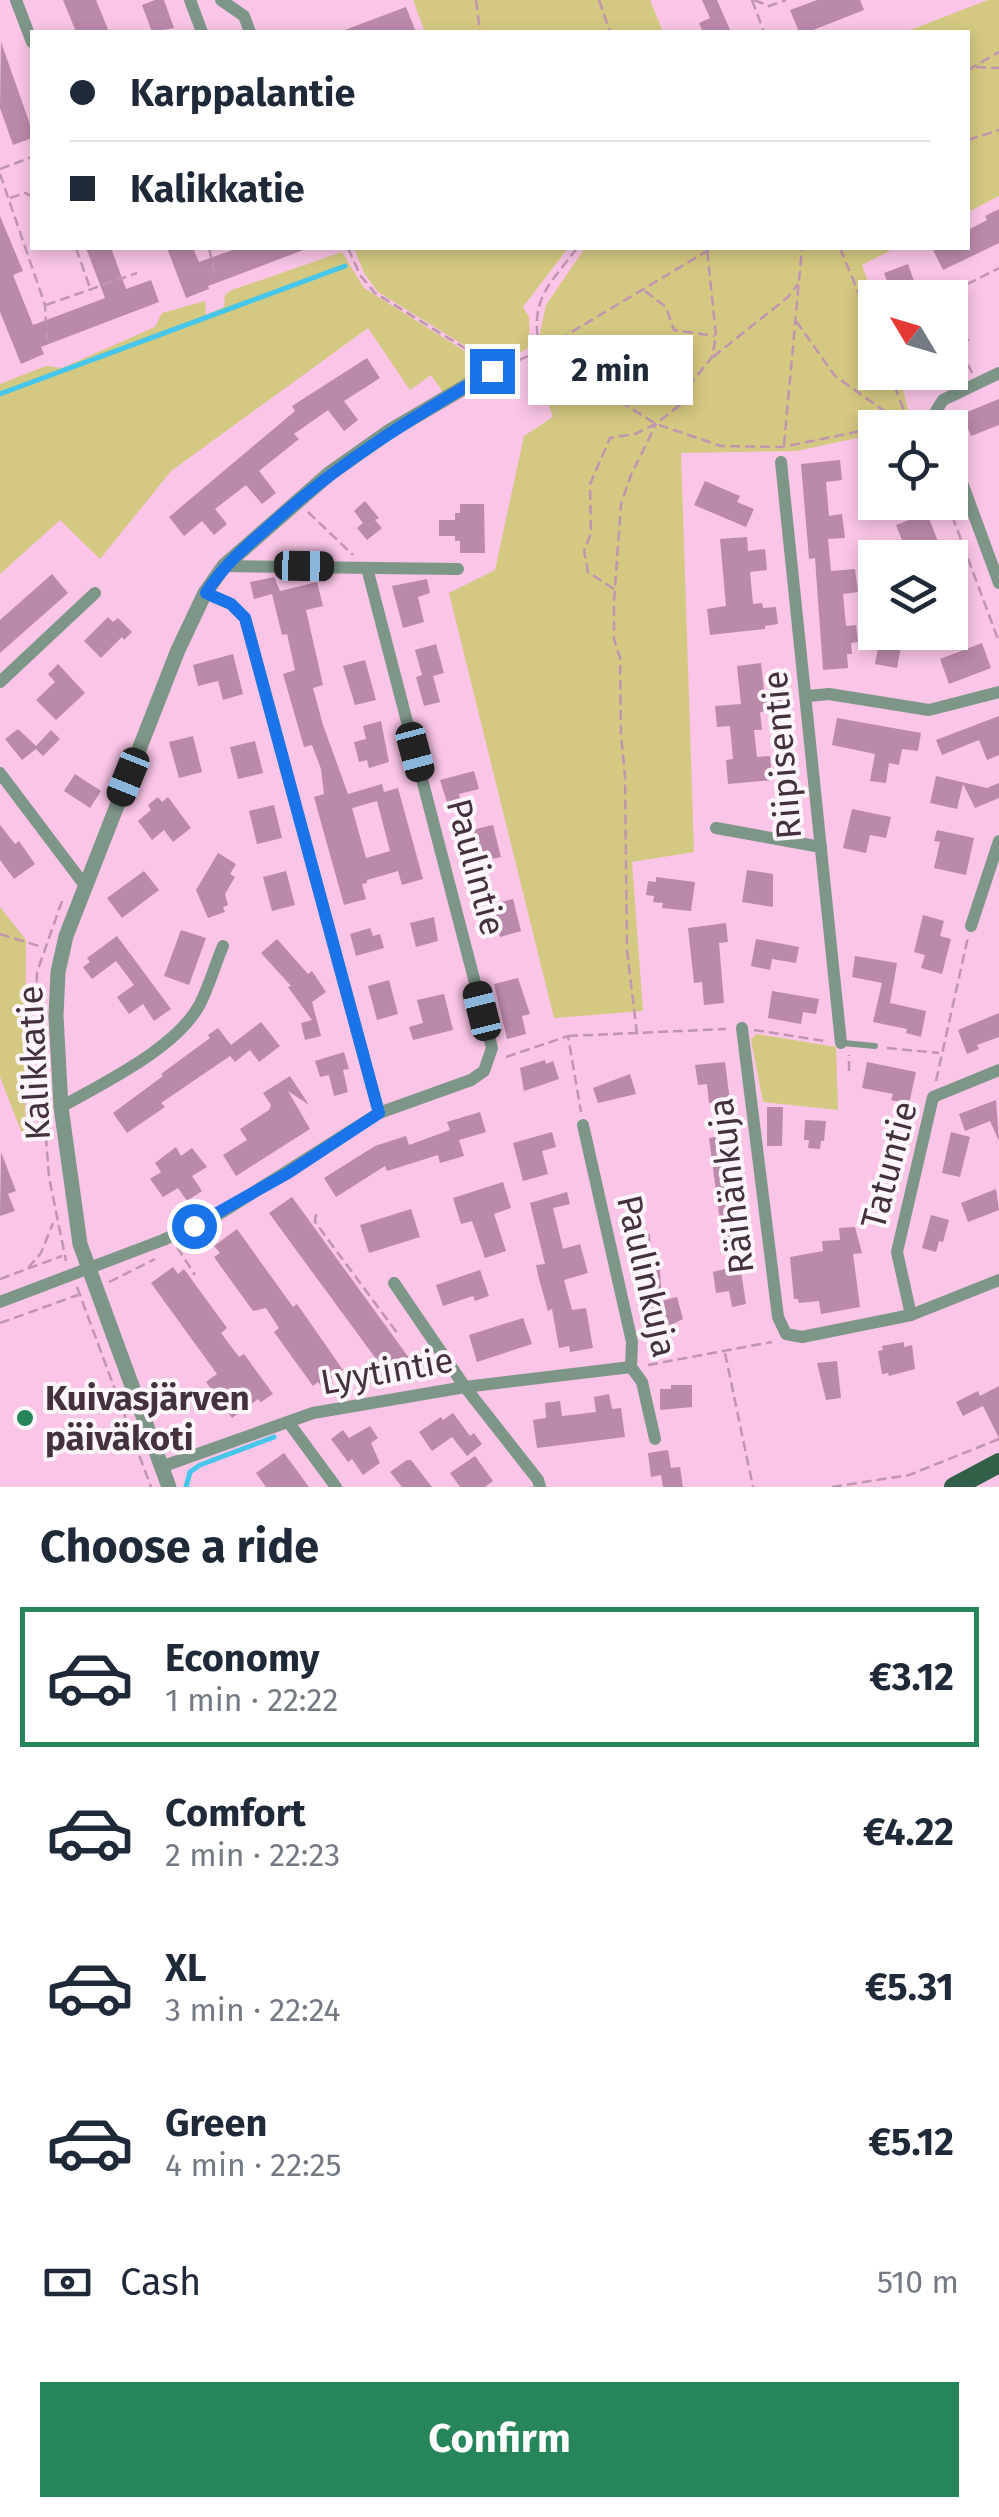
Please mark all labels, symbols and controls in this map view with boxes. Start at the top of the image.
text: Karppalantie [130,70,355,116]
text: Kalikkatie [130,166,305,212]
north arrow [858,280,968,390]
map controls [858,280,968,650]
callout: 2 min [527,336,692,406]
route end [470,349,515,394]
text: 2 min [571,351,650,389]
button: locate [858,410,968,520]
button: layers [858,540,968,650]
car [274,550,334,582]
street label: Riipisentie [754,669,810,841]
car [393,719,437,785]
car [103,744,153,810]
street label: Paulintie [438,794,514,940]
car [460,978,504,1044]
street label: Kalikkatie [9,984,59,1142]
street label: Räihänkuja [699,1096,763,1276]
street label: Tatuntie [852,1097,926,1233]
street label: Paulinkuja [608,1191,686,1361]
route start [172,1204,217,1249]
street label: Lyytintie [317,1339,457,1403]
place label: Kuivasjärven päiväkoti [45,1377,250,1459]
marker: Kuivasjärven päiväkoti [14,1407,36,1429]
text: Choose a ride [40,1520,319,1574]
icon: car [45,1632,135,1722]
text: Economy [165,1635,320,1681]
text: €3.12 [869,1654,954,1700]
text: 1 min · 22:22 [165,1681,338,1719]
icon: car [45,1787,135,1877]
text: Comfort [165,1790,306,1836]
text: €4.22 [863,1809,954,1855]
text: 2 min · 22:23 [165,1836,340,1874]
icon: car [45,1942,135,2032]
text: XL [165,1945,207,1991]
text: €5.31 [865,1964,954,2010]
text: 3 min · 22:24 [165,1991,341,2029]
icon: car [45,2097,135,2187]
text: Green [165,2100,268,2146]
text: €5.12 [869,2119,954,2165]
text: 4 min · 22:25 [165,2146,342,2184]
icon: cash [40,2255,95,2310]
text: Cash [120,2259,201,2305]
text: 510 m [877,2263,959,2301]
button: Confirm [40,2382,959,2497]

